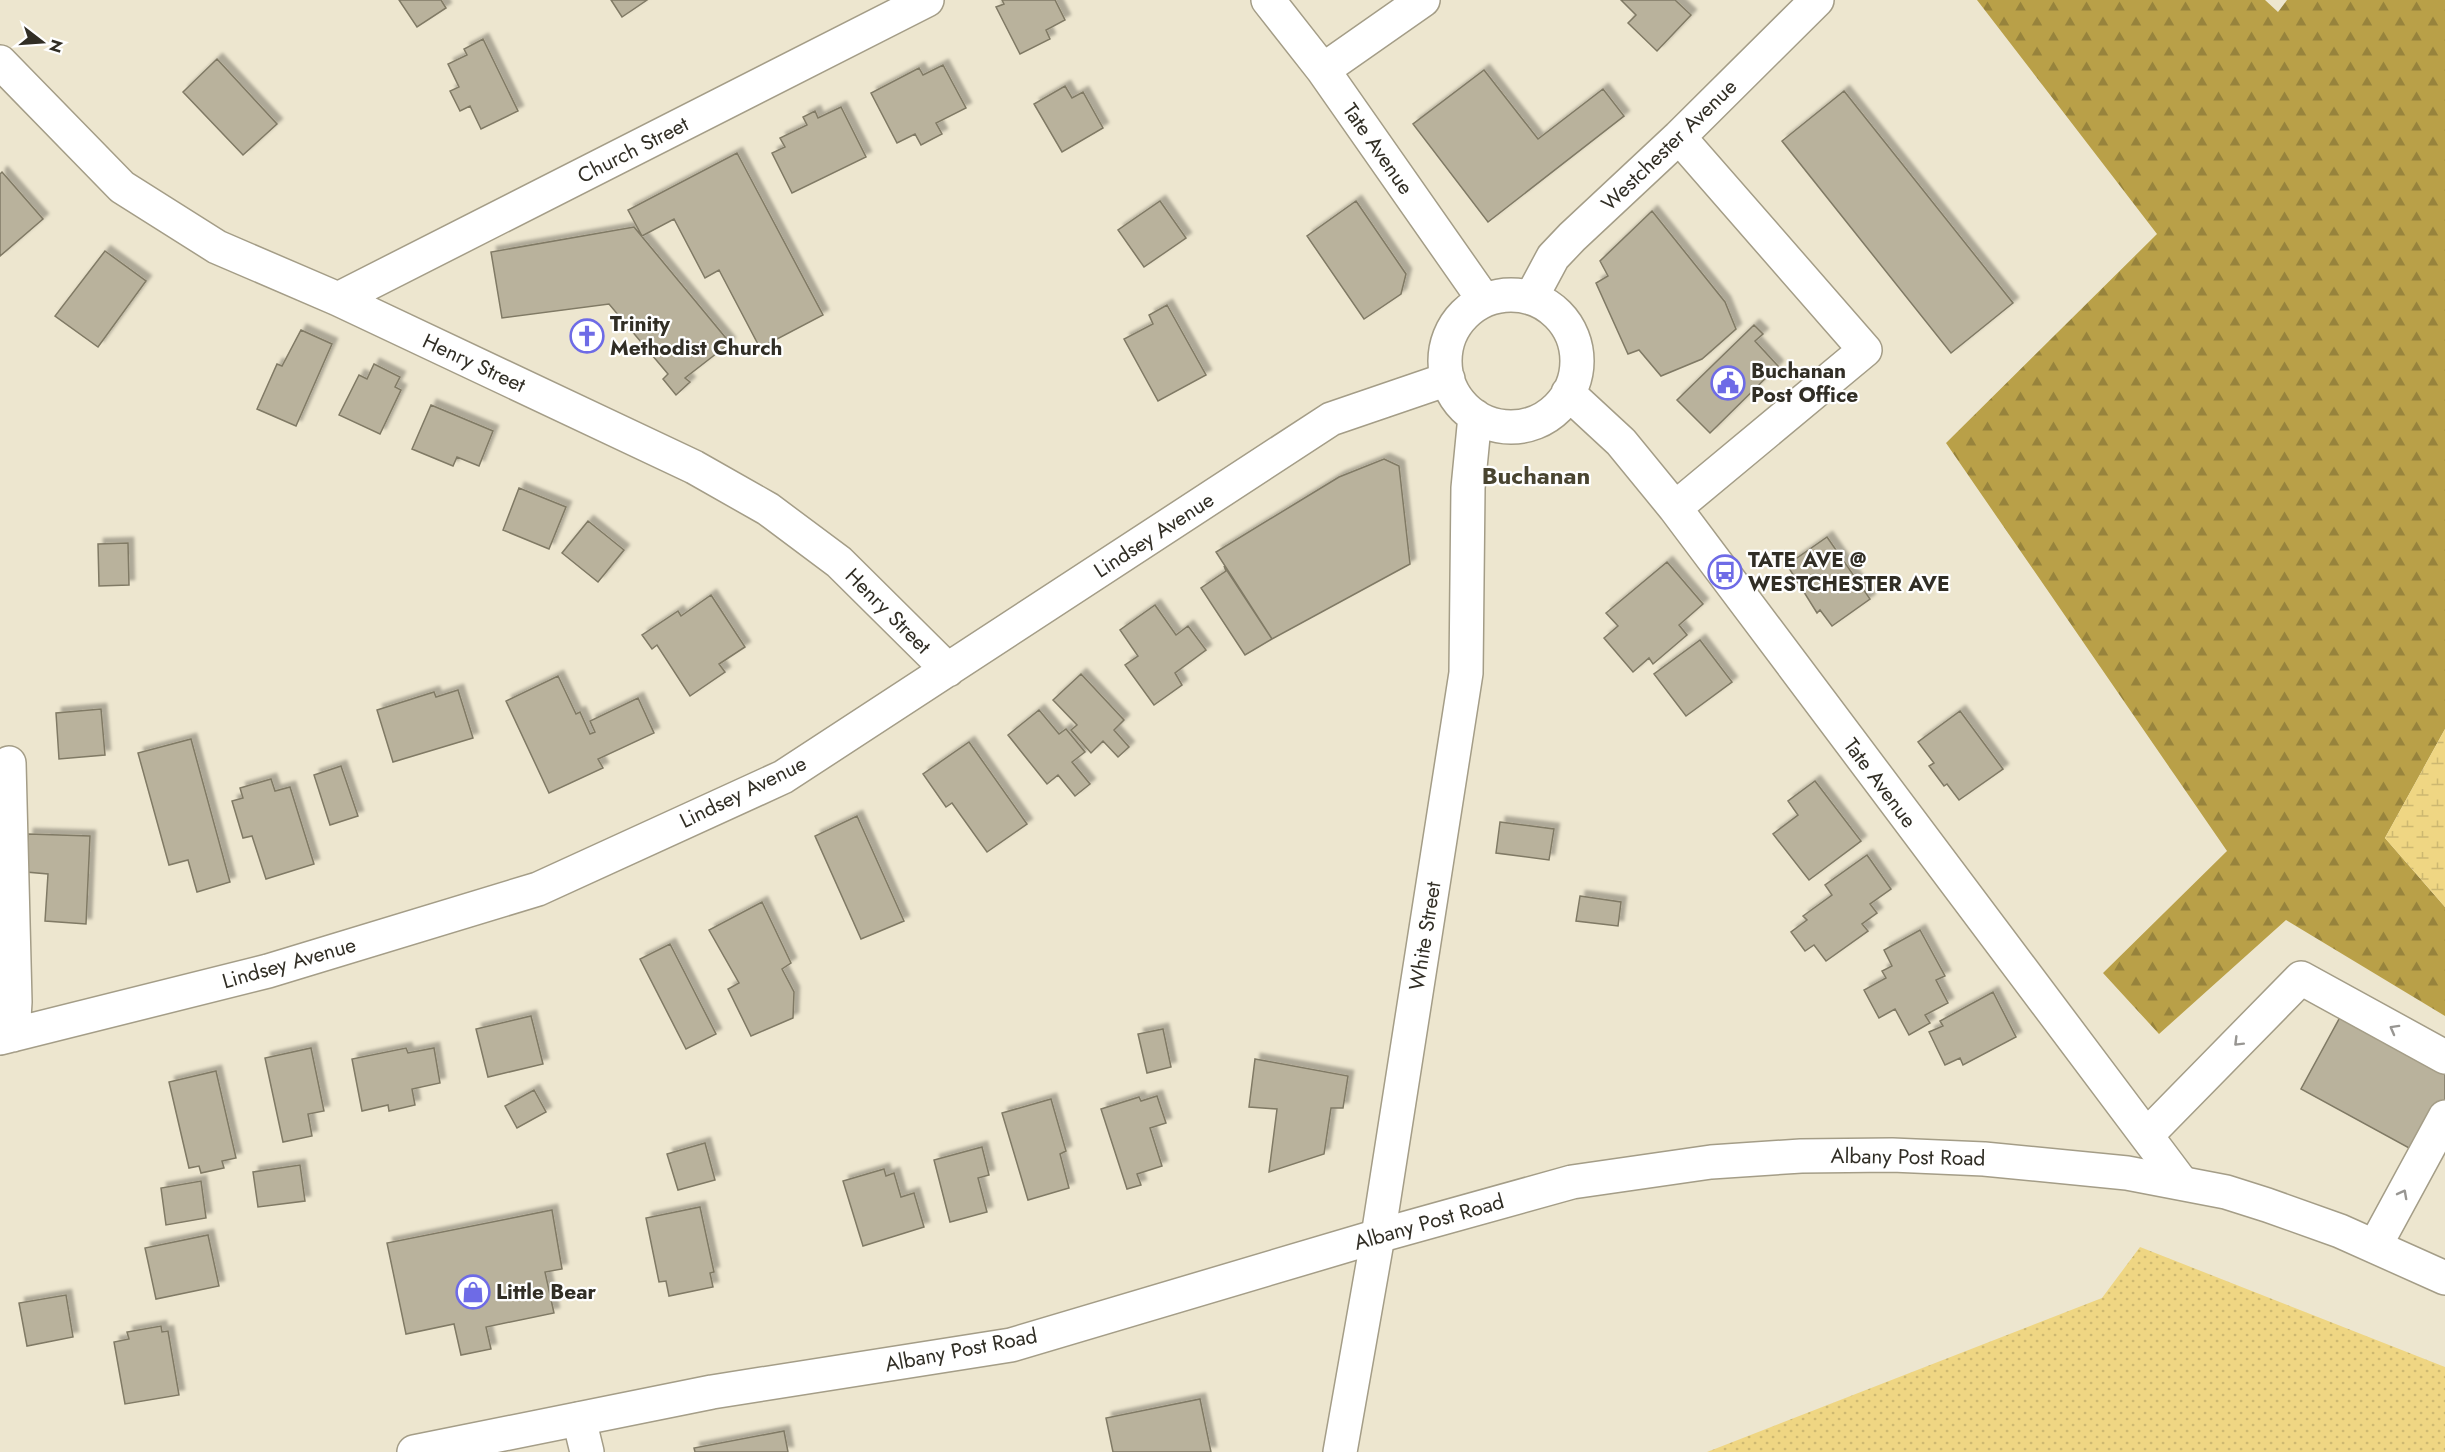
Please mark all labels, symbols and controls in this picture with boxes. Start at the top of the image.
north arrow [12,12,72,72]
text: N [43,37,69,56]
street label: Westchester Avenue [1594,72,1744,218]
street label: Tate Avenue [1336,97,1421,201]
street label: Church Street [572,109,694,191]
place label: Trinity Methodist Church [610,309,782,363]
church icon: Trinity Methodist Church [569,318,605,354]
street label: Henry Street [418,326,530,400]
place label: Buchanan Post Office [1751,356,1858,410]
public building icon: Buchanan Post Office [1710,365,1746,401]
district label: Buchanan [1482,458,1590,493]
street label: Lindsey Avenue [1088,485,1220,585]
place label: TATE AVE @ WESTCHESTER AVE [1748,545,1950,599]
bus stop icon: TATE AVE @ WESTCHESTER AVE [1707,554,1743,590]
street label: Henry Street [838,561,938,661]
street label: Tate Avenue [1836,732,1924,834]
street label: Lindsey Avenue [674,748,812,836]
street label: White Street [1402,880,1448,992]
street label: Lindsey Avenue [219,930,360,996]
one-way arrow [2389,1025,2400,1036]
one-way arrow [2235,1034,2246,1045]
street label: Albany Post Road [1830,1141,1986,1173]
street label: Albany Post Road [1351,1186,1507,1258]
one-way arrow [2396,1190,2407,1201]
shop icon: Little Bear [455,1274,491,1310]
place label: Little Bear [496,1277,597,1307]
street label: Albany Post Road [882,1321,1040,1379]

